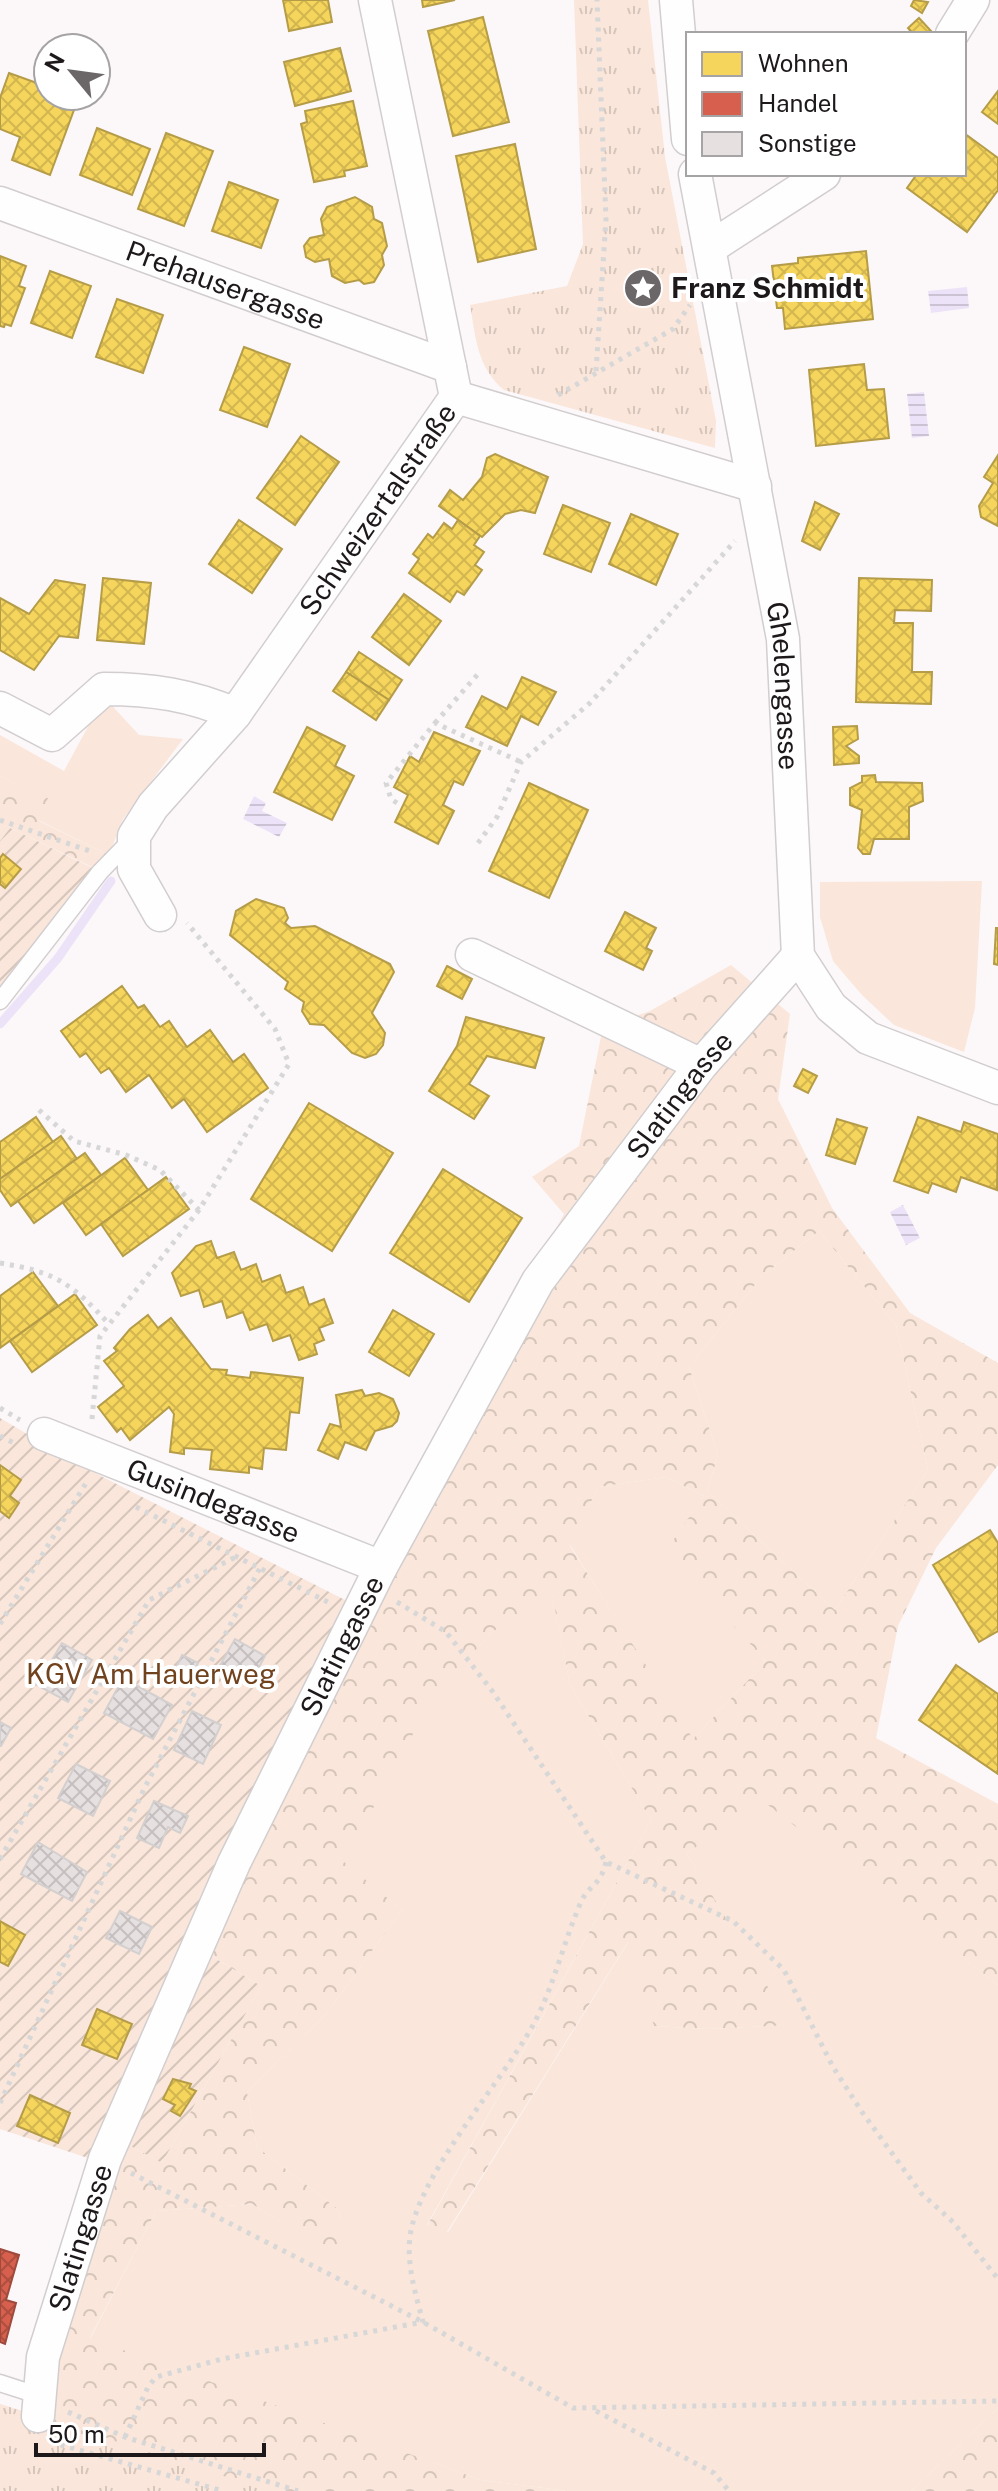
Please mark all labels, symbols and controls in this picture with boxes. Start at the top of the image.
north arrow [32,32,112,112]
legend [686,32,966,176]
text: N [39,48,70,76]
text: Wohnen [758,49,849,77]
text: Handel [758,89,839,117]
text: Sonstige [758,129,857,157]
street label: Prehausergasse [122,233,330,336]
place icon: Franz Schmidt [622,267,664,309]
place label: Franz Schmidt [671,271,864,304]
street label: Schweizertalstraße [292,397,463,622]
street label: Ghelengasse [760,599,806,771]
street label: Slatingasse [619,1024,739,1165]
street label: Gusindegasse [122,1451,305,1549]
street label: Slatingasse [293,1570,390,1721]
park label: KGV Am Hauerweg [26,1657,276,1690]
street label: Slatingasse [41,2160,118,2316]
scale bar [36,2407,264,2457]
text: 50 m [48,2420,105,2448]

